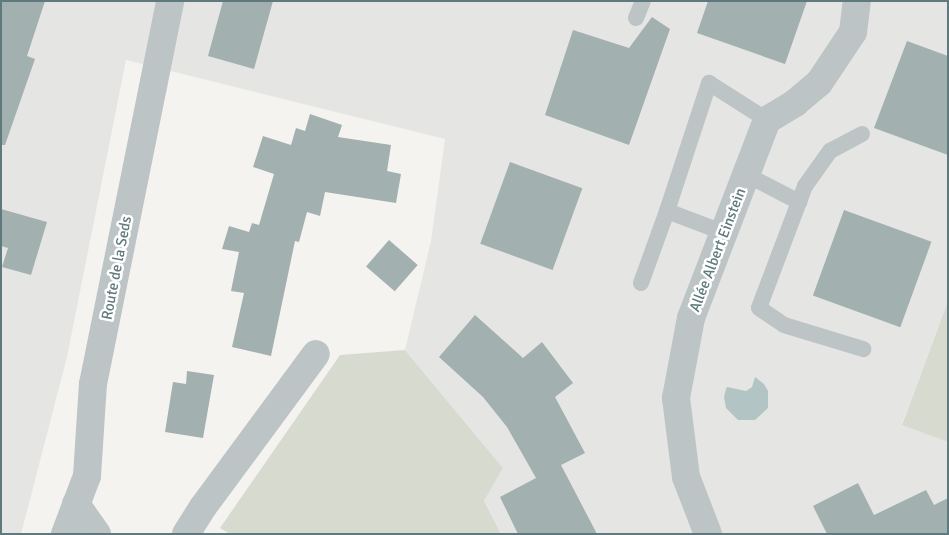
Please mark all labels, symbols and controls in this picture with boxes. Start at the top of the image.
street label: Allée Albert Einstein [686,186,750,314]
street label: Route de la Seds [98,215,136,321]

